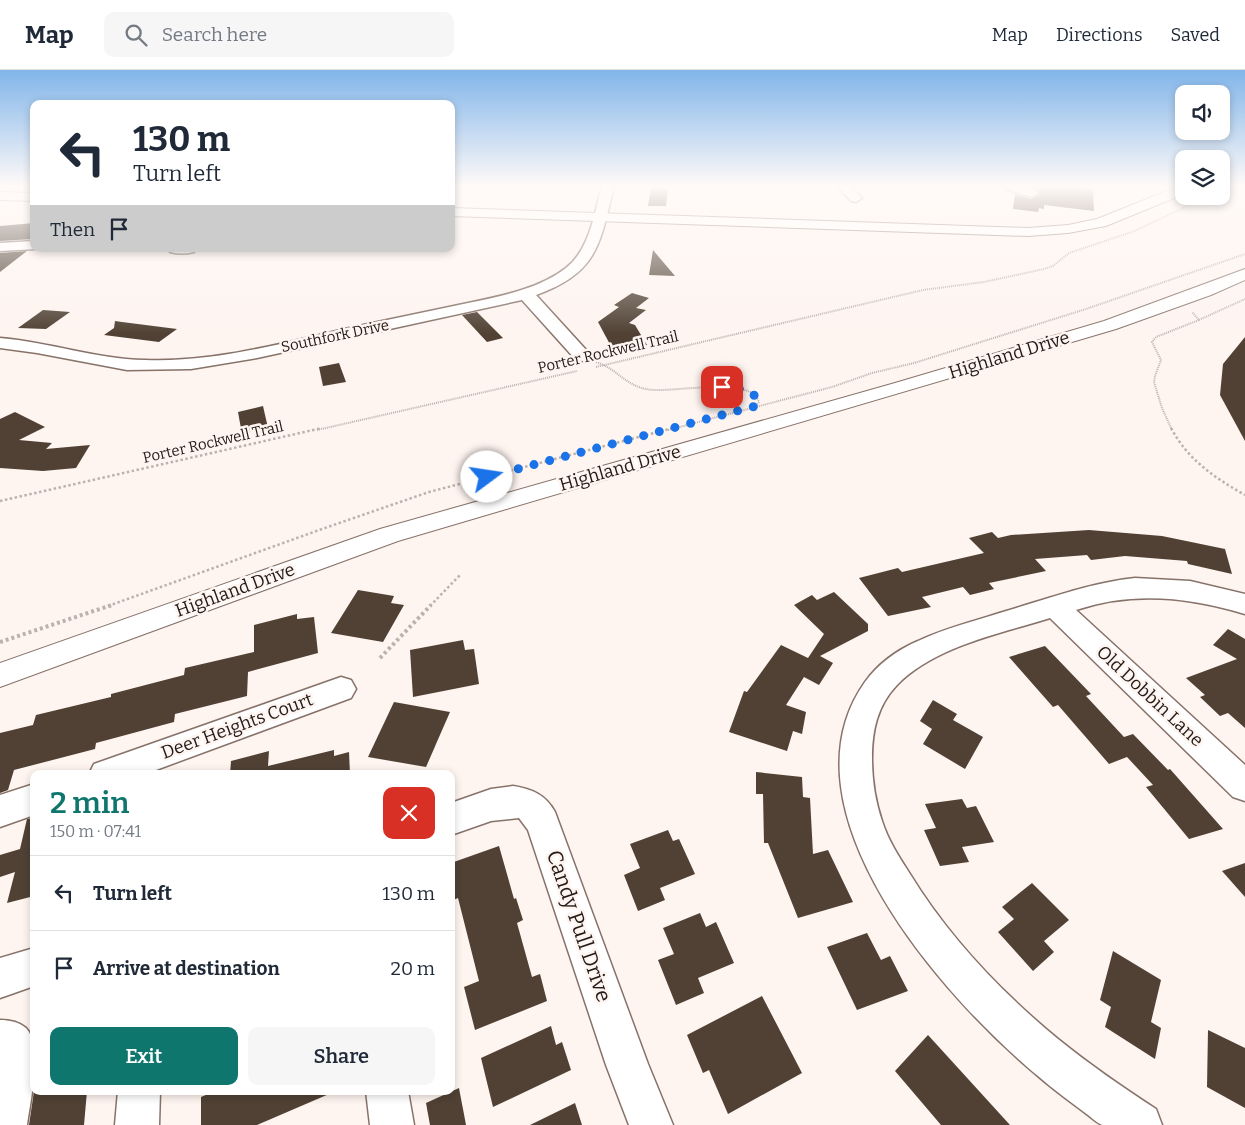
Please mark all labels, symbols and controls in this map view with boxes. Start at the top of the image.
search box [104,12,454,57]
text: Map [25,21,74,49]
icon: search [122,21,150,49]
text: Search here [162,23,267,46]
text: Map [992,24,1028,46]
text: Directions [1056,24,1143,46]
text: Saved [1171,24,1220,46]
map controls [1175,85,1230,205]
button: sound [1175,85,1230,140]
text: 130 m [133,118,230,160]
icon: left [50,120,115,185]
button: layers [1175,150,1230,205]
text: Turn left [133,160,221,187]
icon: arrive [105,215,133,243]
text: Then [50,218,95,241]
street label: Southfork Drive [279,316,391,356]
street label: Highland Drive [946,326,1072,384]
street label: Porter Rockwell Trail [536,327,680,377]
pin [701,366,743,408]
icon: arrive [708,373,736,401]
street label: Porter Rockwell Trail [141,417,285,467]
street label: Highland Drive [557,440,683,496]
position arrow [460,450,512,502]
street label: Highland Drive [172,558,298,622]
street label: Old Dobbin Lane [1092,641,1208,751]
street label: Deer Heights Court [158,688,316,764]
text: 2 min [50,785,129,821]
button: close [383,787,435,839]
text: 150 m · 07:41 [50,822,141,841]
street label: Candy Pull Drive [541,847,617,1005]
icon: left [50,879,78,907]
text: Turn left [93,882,172,905]
text: 130 m [382,882,435,905]
icon: arrive [50,954,78,982]
text: Arrive at destination [93,957,280,980]
text: 20 m [391,957,435,980]
button: Exit [50,1027,238,1085]
button: Share [248,1027,435,1085]

